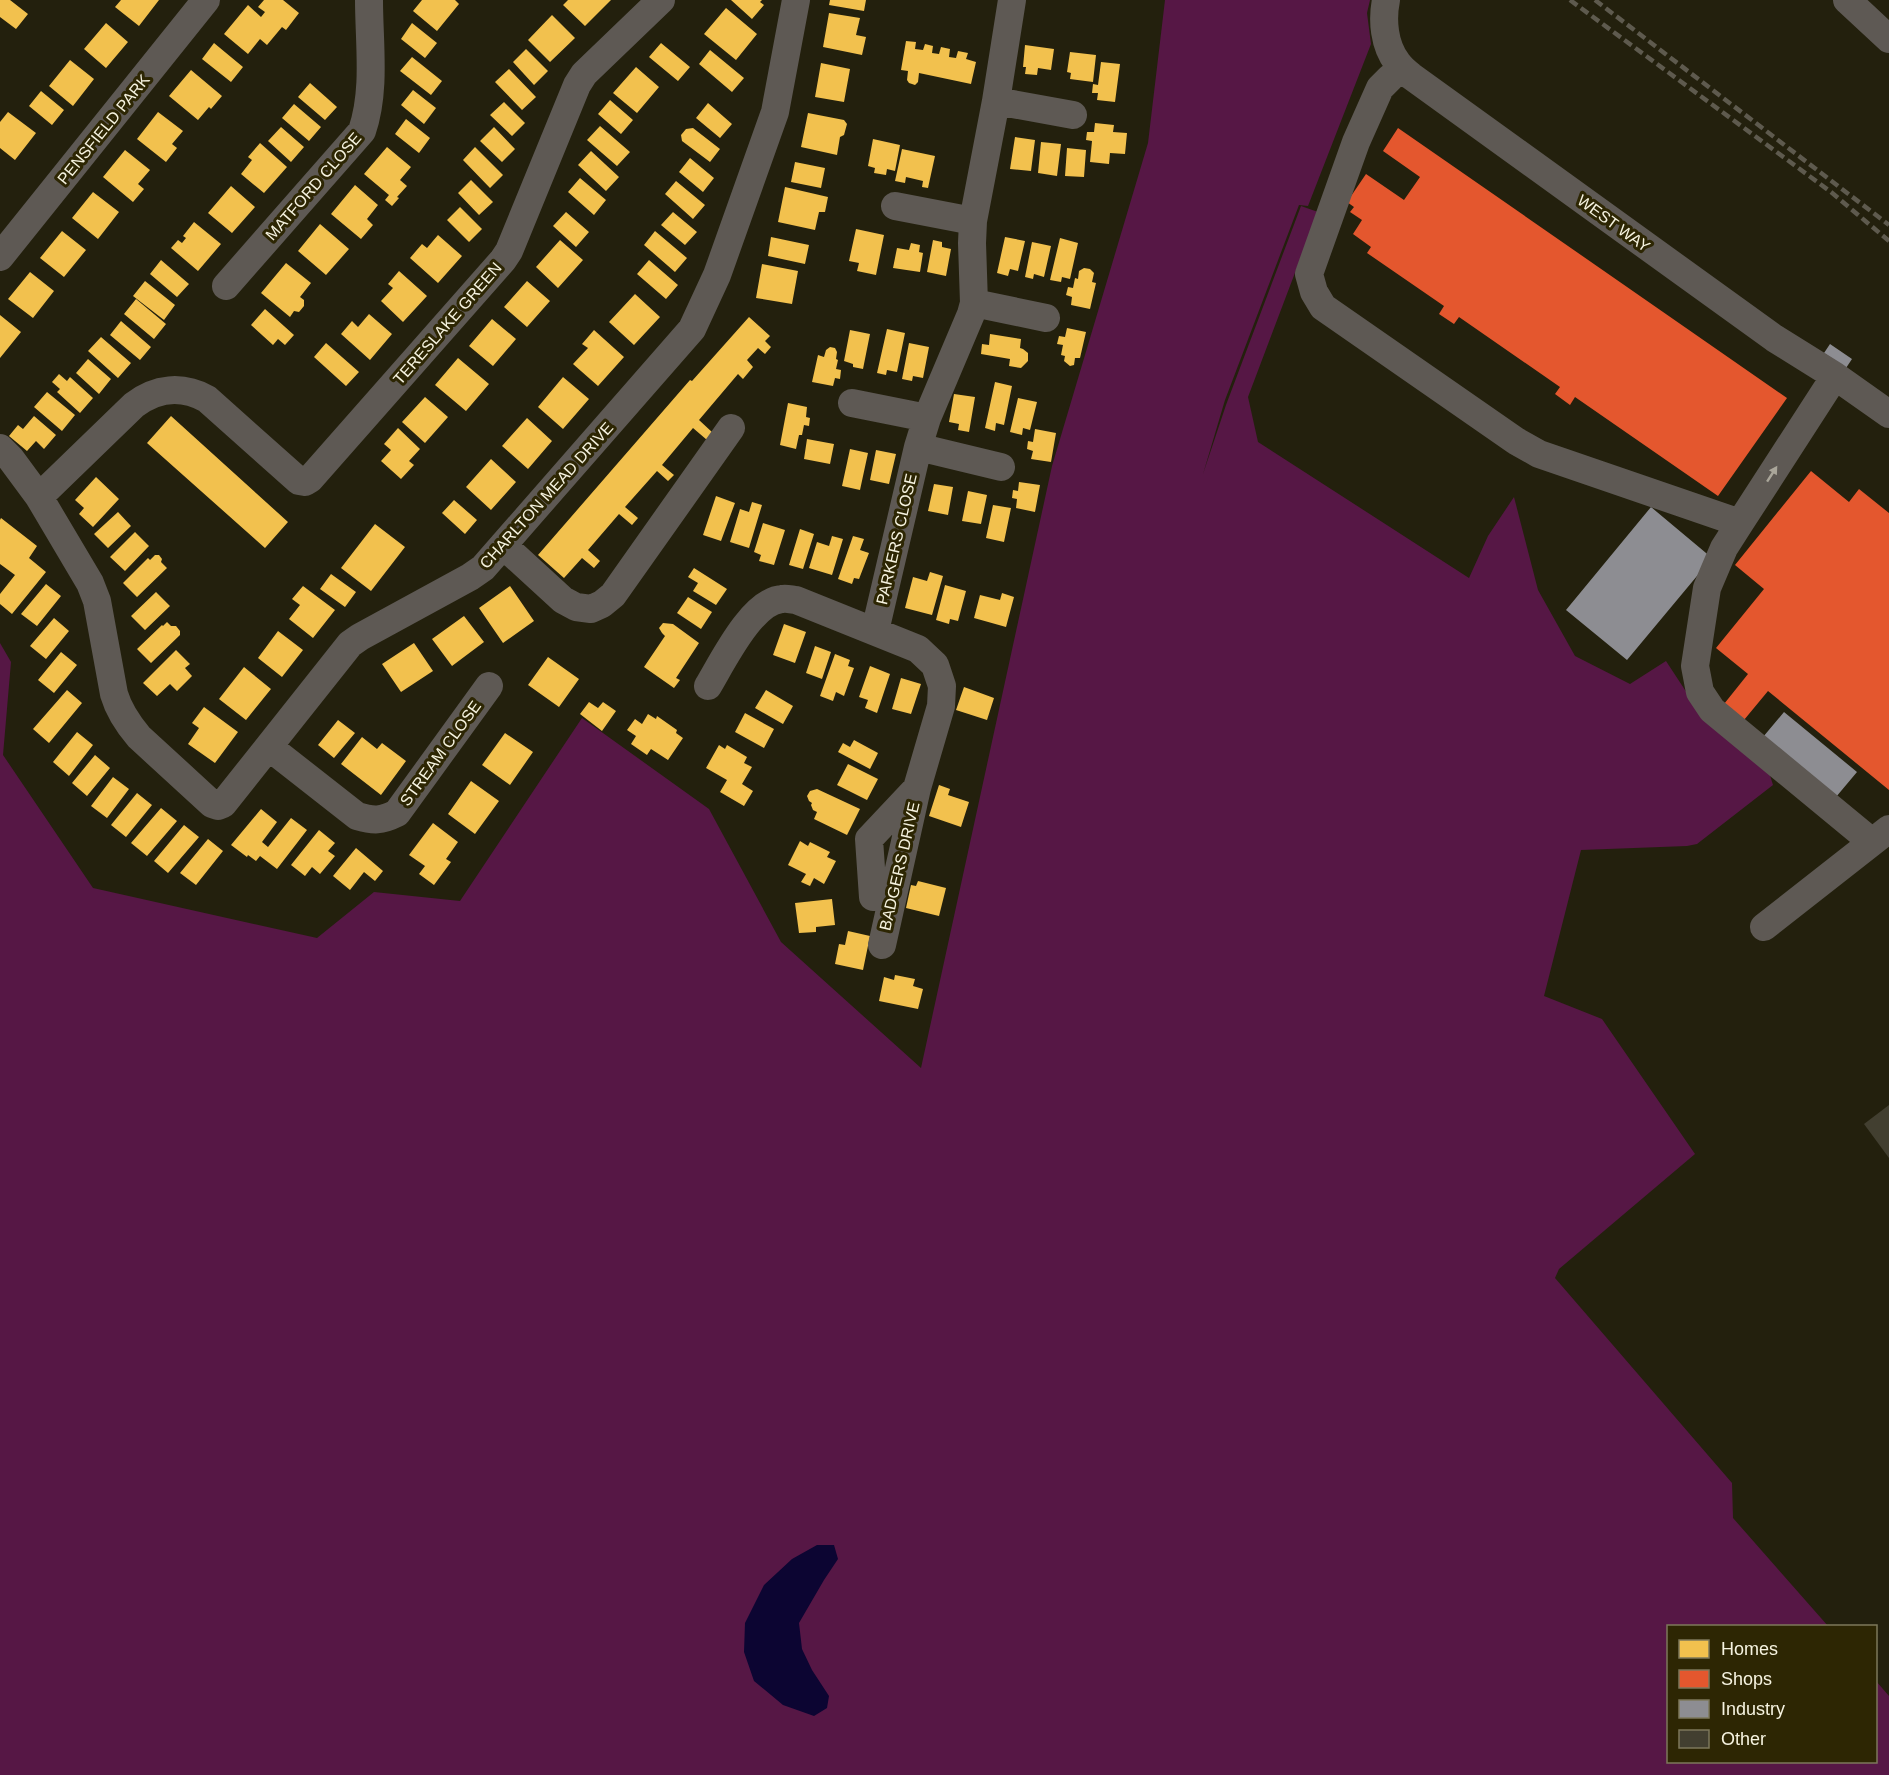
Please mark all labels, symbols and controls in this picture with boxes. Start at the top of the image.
street label: PENSFIELD PARK [54,71,153,187]
street label: MATFORD CLOSE [262,129,365,243]
street label: WEST WAY [1574,192,1653,255]
street label: TERESLAKE GREEN [390,259,505,388]
street label: CHARLTON MEAD DRIVE [476,419,616,572]
one-way arrow [1766,466,1778,482]
street label: PARKERS CLOSE [873,472,920,606]
street label: STREAM CLOSE [397,698,484,809]
street label: BADGERS DRIVE [876,800,923,932]
legend [1667,1625,1877,1763]
text: Homes [1721,1639,1778,1659]
text: Shops [1721,1669,1772,1689]
text: Industry [1721,1699,1785,1719]
text: Other [1721,1729,1766,1749]

